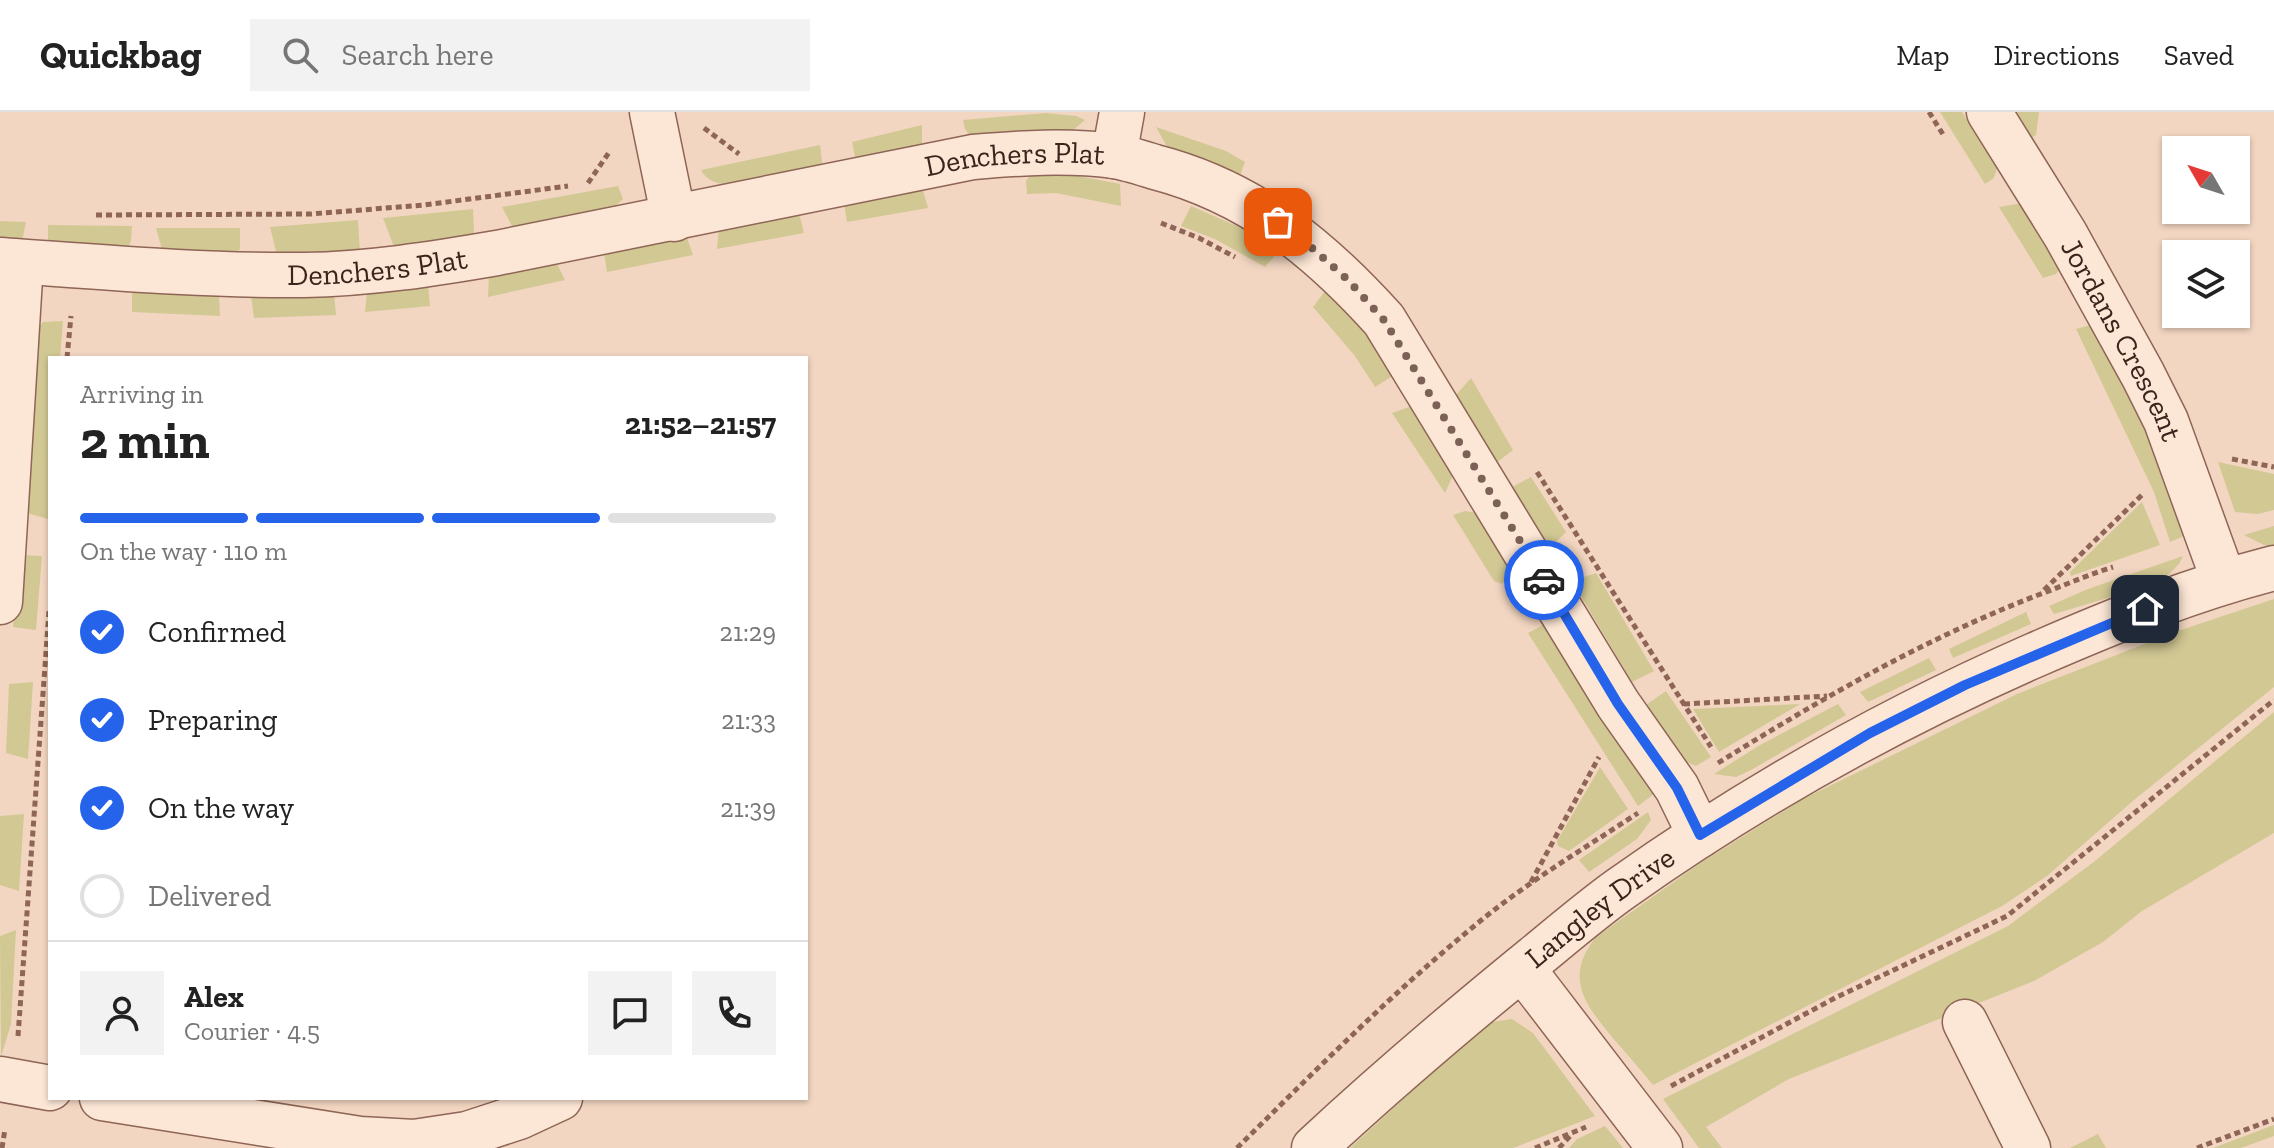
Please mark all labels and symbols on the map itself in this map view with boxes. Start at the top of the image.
street label: Denchers Plat [922,135,1106,184]
north arrow [2162,136,2250,224]
pin [1244,188,1312,256]
street label: Jordans Crescent [2053,232,2190,446]
street label: Denchers Plat [287,240,470,293]
courier [1504,540,1584,620]
pin [2111,575,2179,643]
street label: Langley Drive [1518,839,1681,976]

